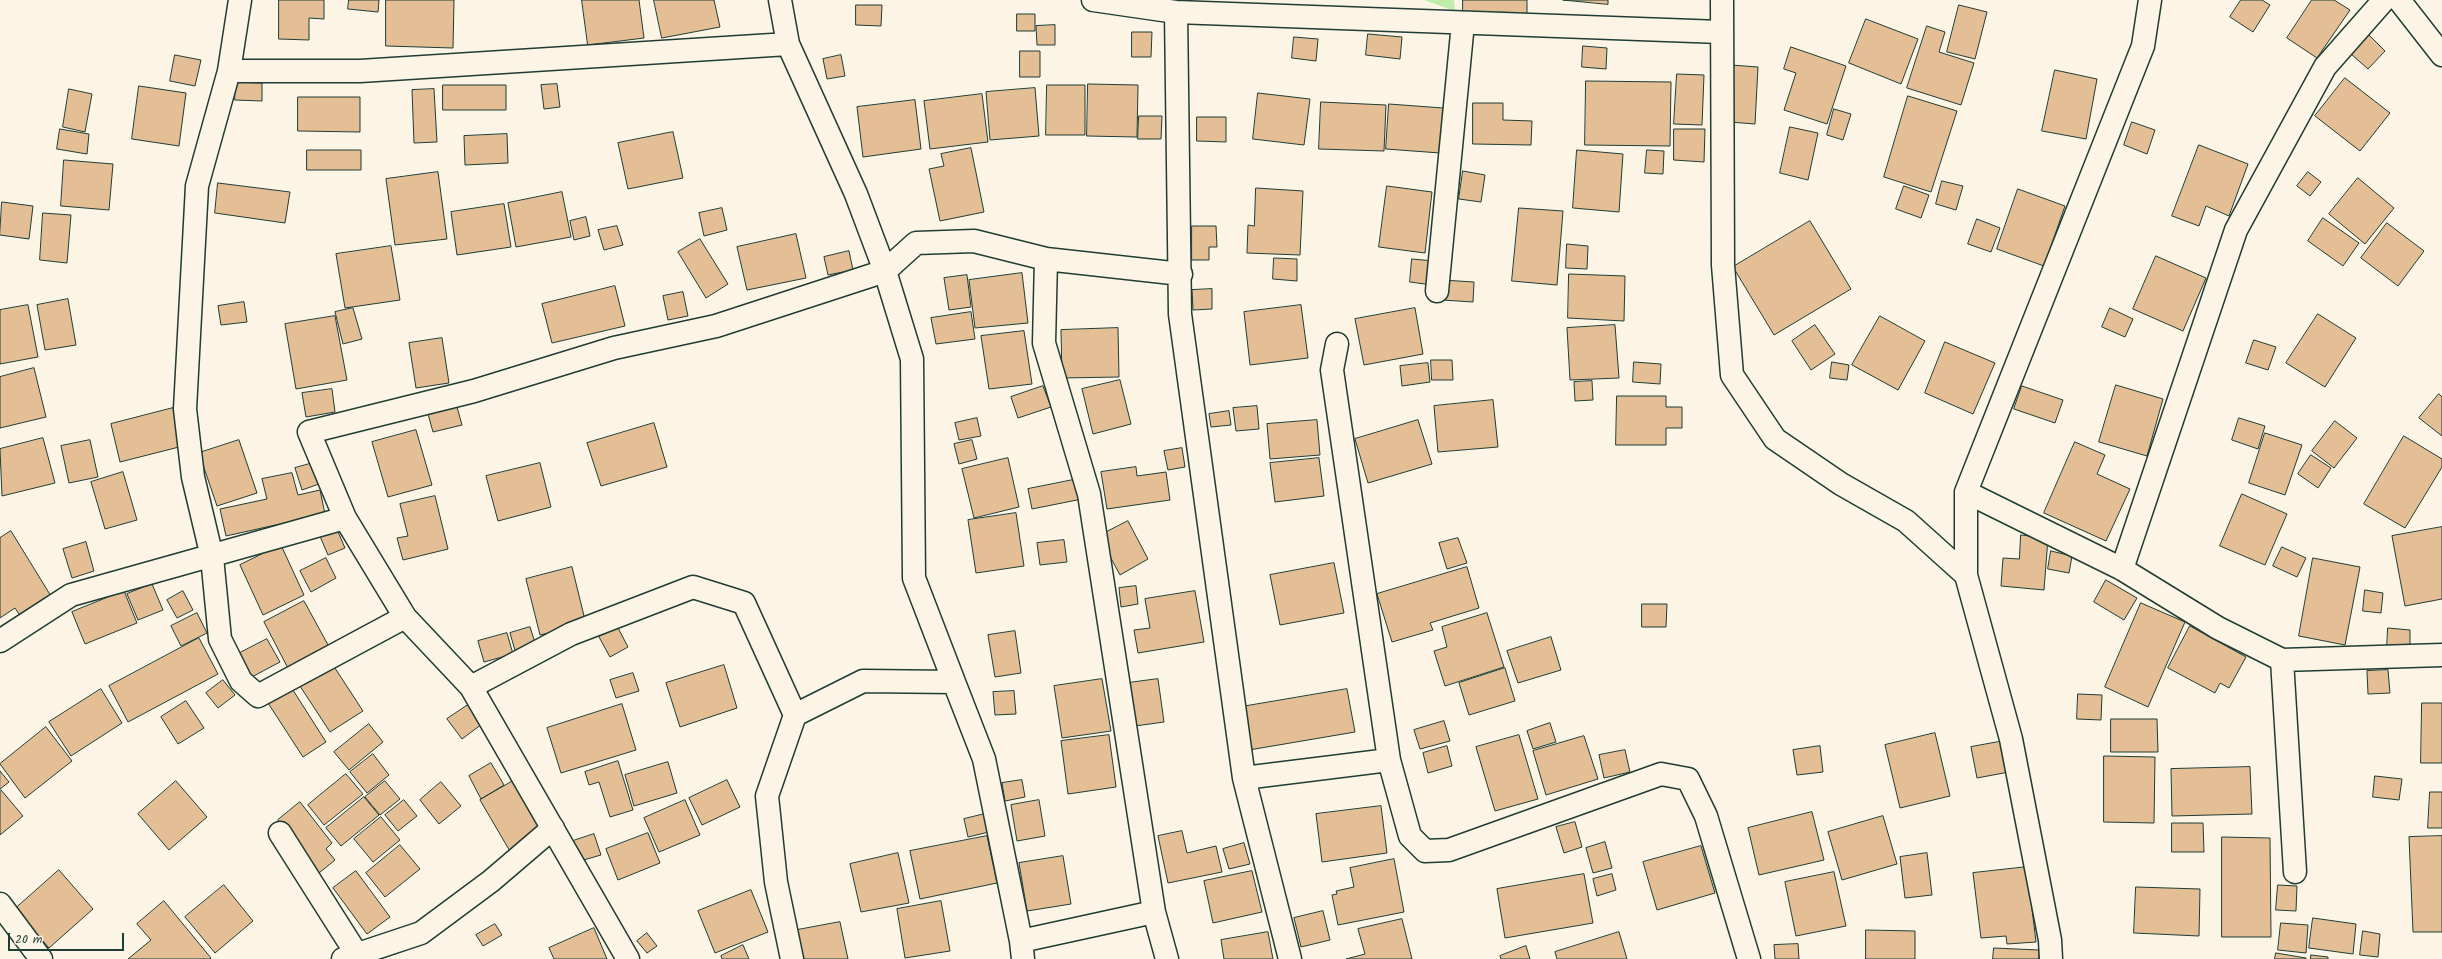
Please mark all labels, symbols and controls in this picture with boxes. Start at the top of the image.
scale bar [10,925,126,951]
text: 20 m [15,930,42,949]

